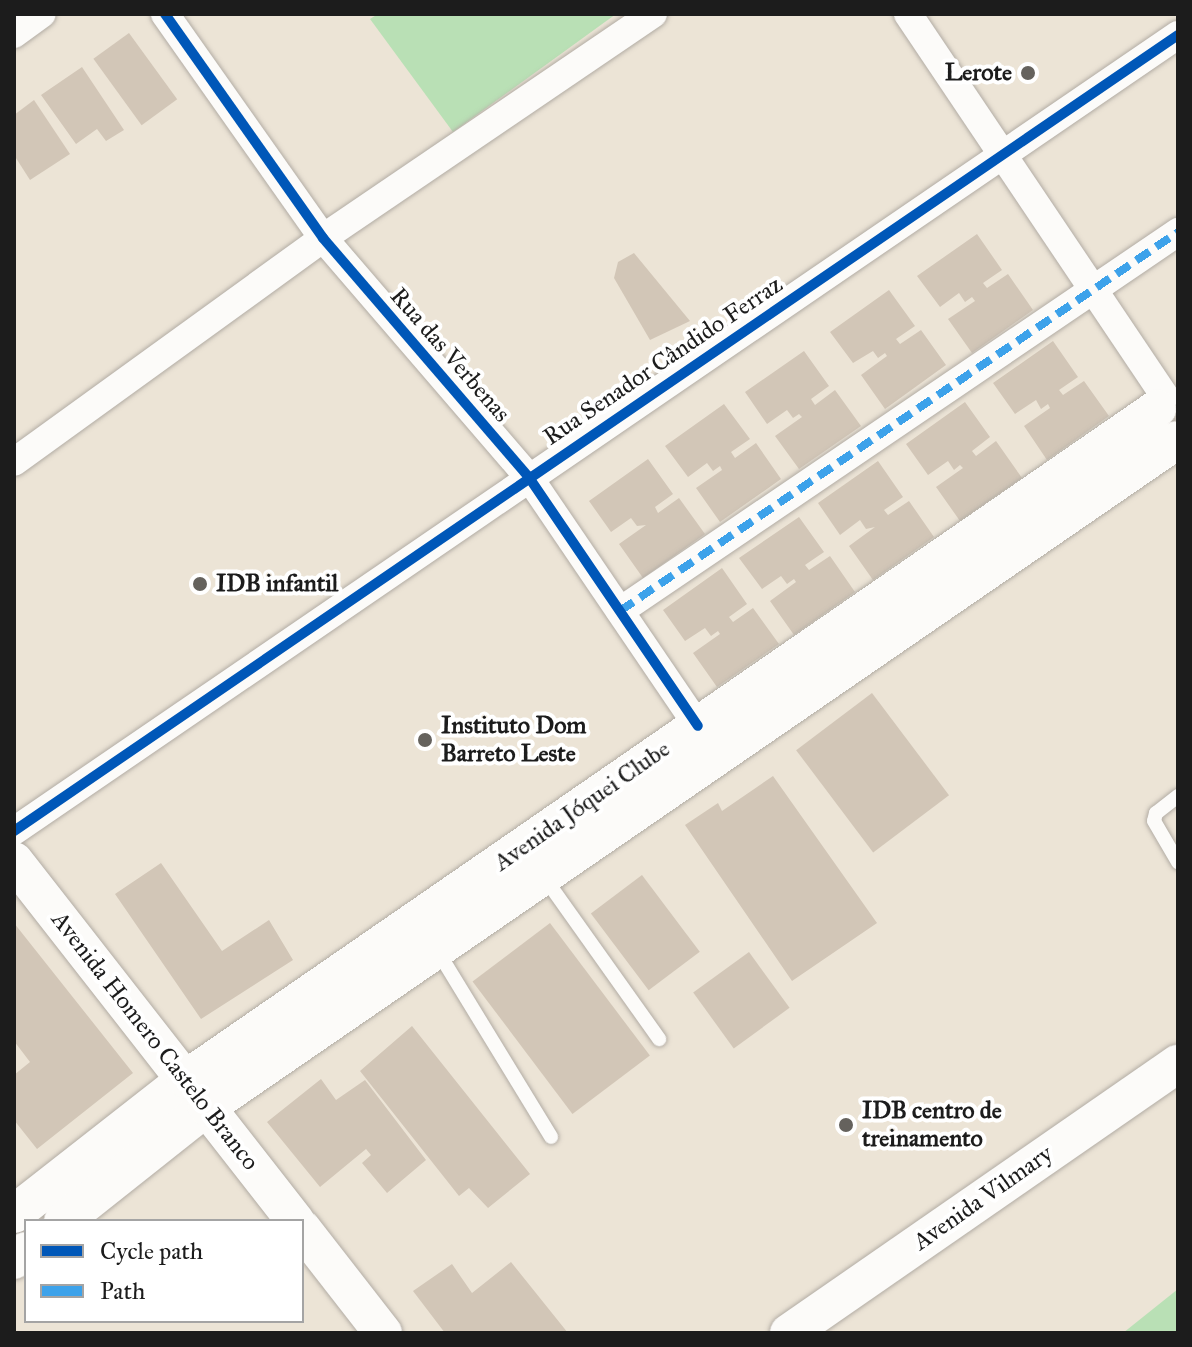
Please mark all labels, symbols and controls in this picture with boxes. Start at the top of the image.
place label: Lerote [945,59,1012,87]
marker: Lerote [1019,64,1037,82]
street label: Rua Senador Cândido Ferraz [538,270,788,452]
street label: Rua das Verbenas [384,282,516,428]
place label: IDB infantil [216,570,338,598]
marker: IDB infantil [191,575,209,593]
place label: Instituto Dom Barreto Leste [441,712,587,768]
marker: Instituto Dom Barreto Leste [416,731,434,749]
street label: Avenida Jóquei Clube [489,735,675,877]
street label: Avenida Homero Castelo Branco [45,906,265,1176]
place label: IDB centro de treinamento [862,1097,1002,1153]
marker: IDB centro de treinamento [837,1116,855,1134]
street label: Avenida Vilmary [908,1139,1058,1257]
legend [24,1219,304,1323]
text: Cycle path [100,1236,203,1266]
text: Path [100,1276,145,1306]

